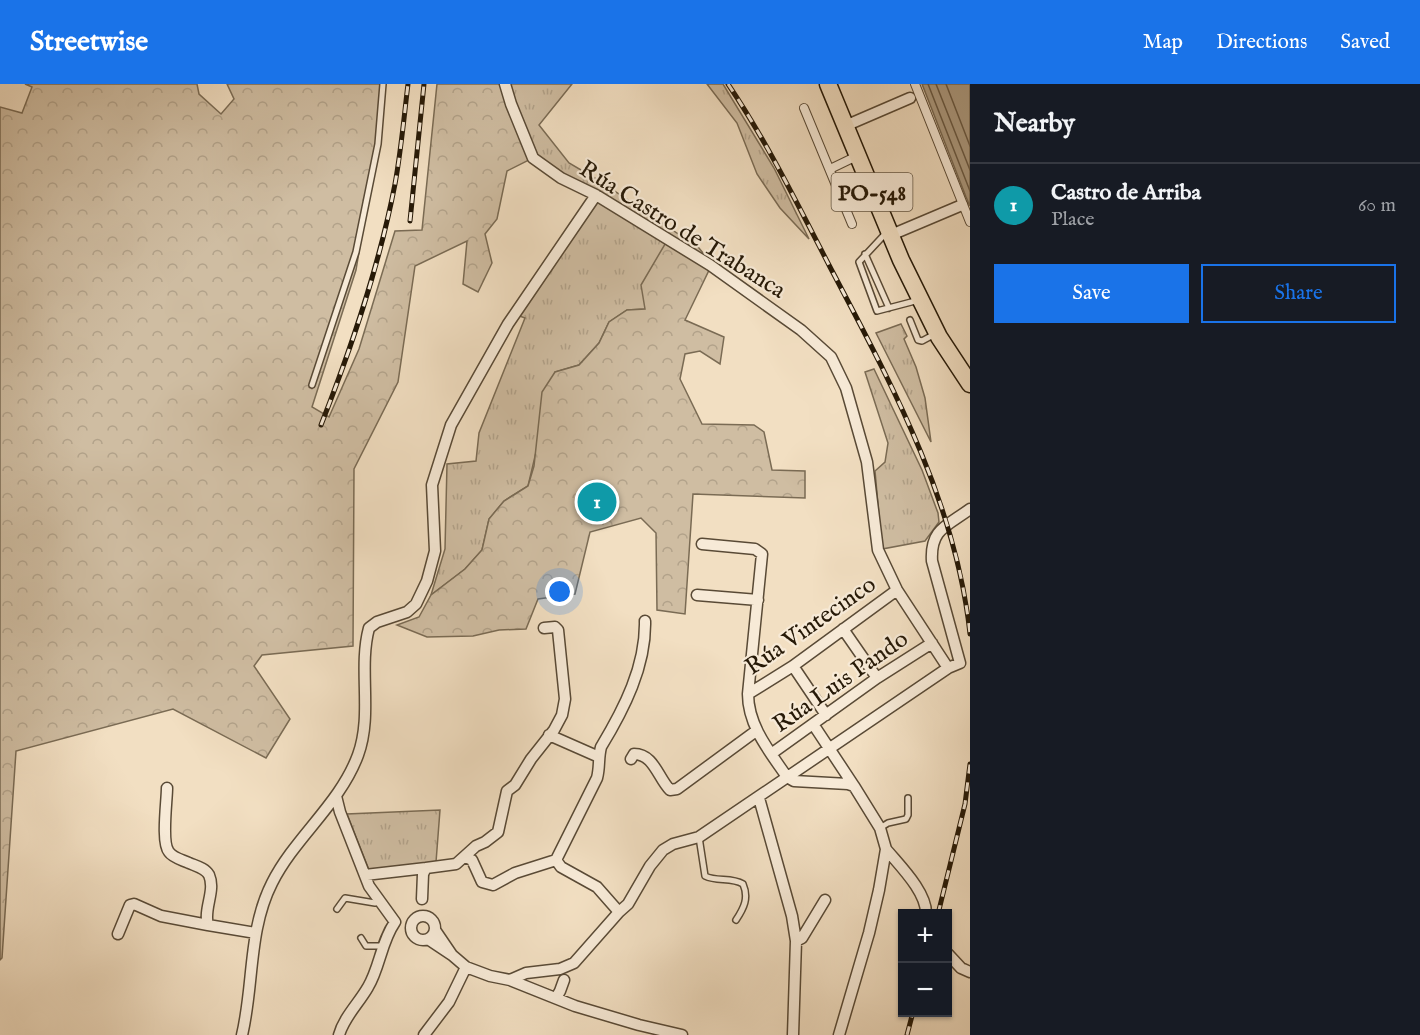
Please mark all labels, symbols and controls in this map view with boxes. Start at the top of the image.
text: Streetwise [30,25,148,60]
text: Map [1143,29,1183,56]
text: Directions [1216,29,1307,56]
text: Saved [1340,29,1390,56]
text: Nearby [994,107,1075,140]
street label: Rúa Castro de Trabanca [573,154,792,307]
road number: PO-548 [832,173,912,211]
text: Castro de Arriba [1051,179,1201,207]
text: 1 [1010,193,1017,218]
text: 60 m [1358,193,1396,218]
text: Place [1051,207,1094,232]
button: Save [994,264,1189,323]
button: Share [1201,264,1396,323]
pin: 1 [578,480,616,524]
street label: Rúa Vintecinco [739,570,882,683]
your location [545,577,574,606]
street label: Rúa Luis Pando [767,624,915,740]
map controls [898,909,952,1017]
button: + [898,909,952,963]
button: − [898,963,952,1017]

